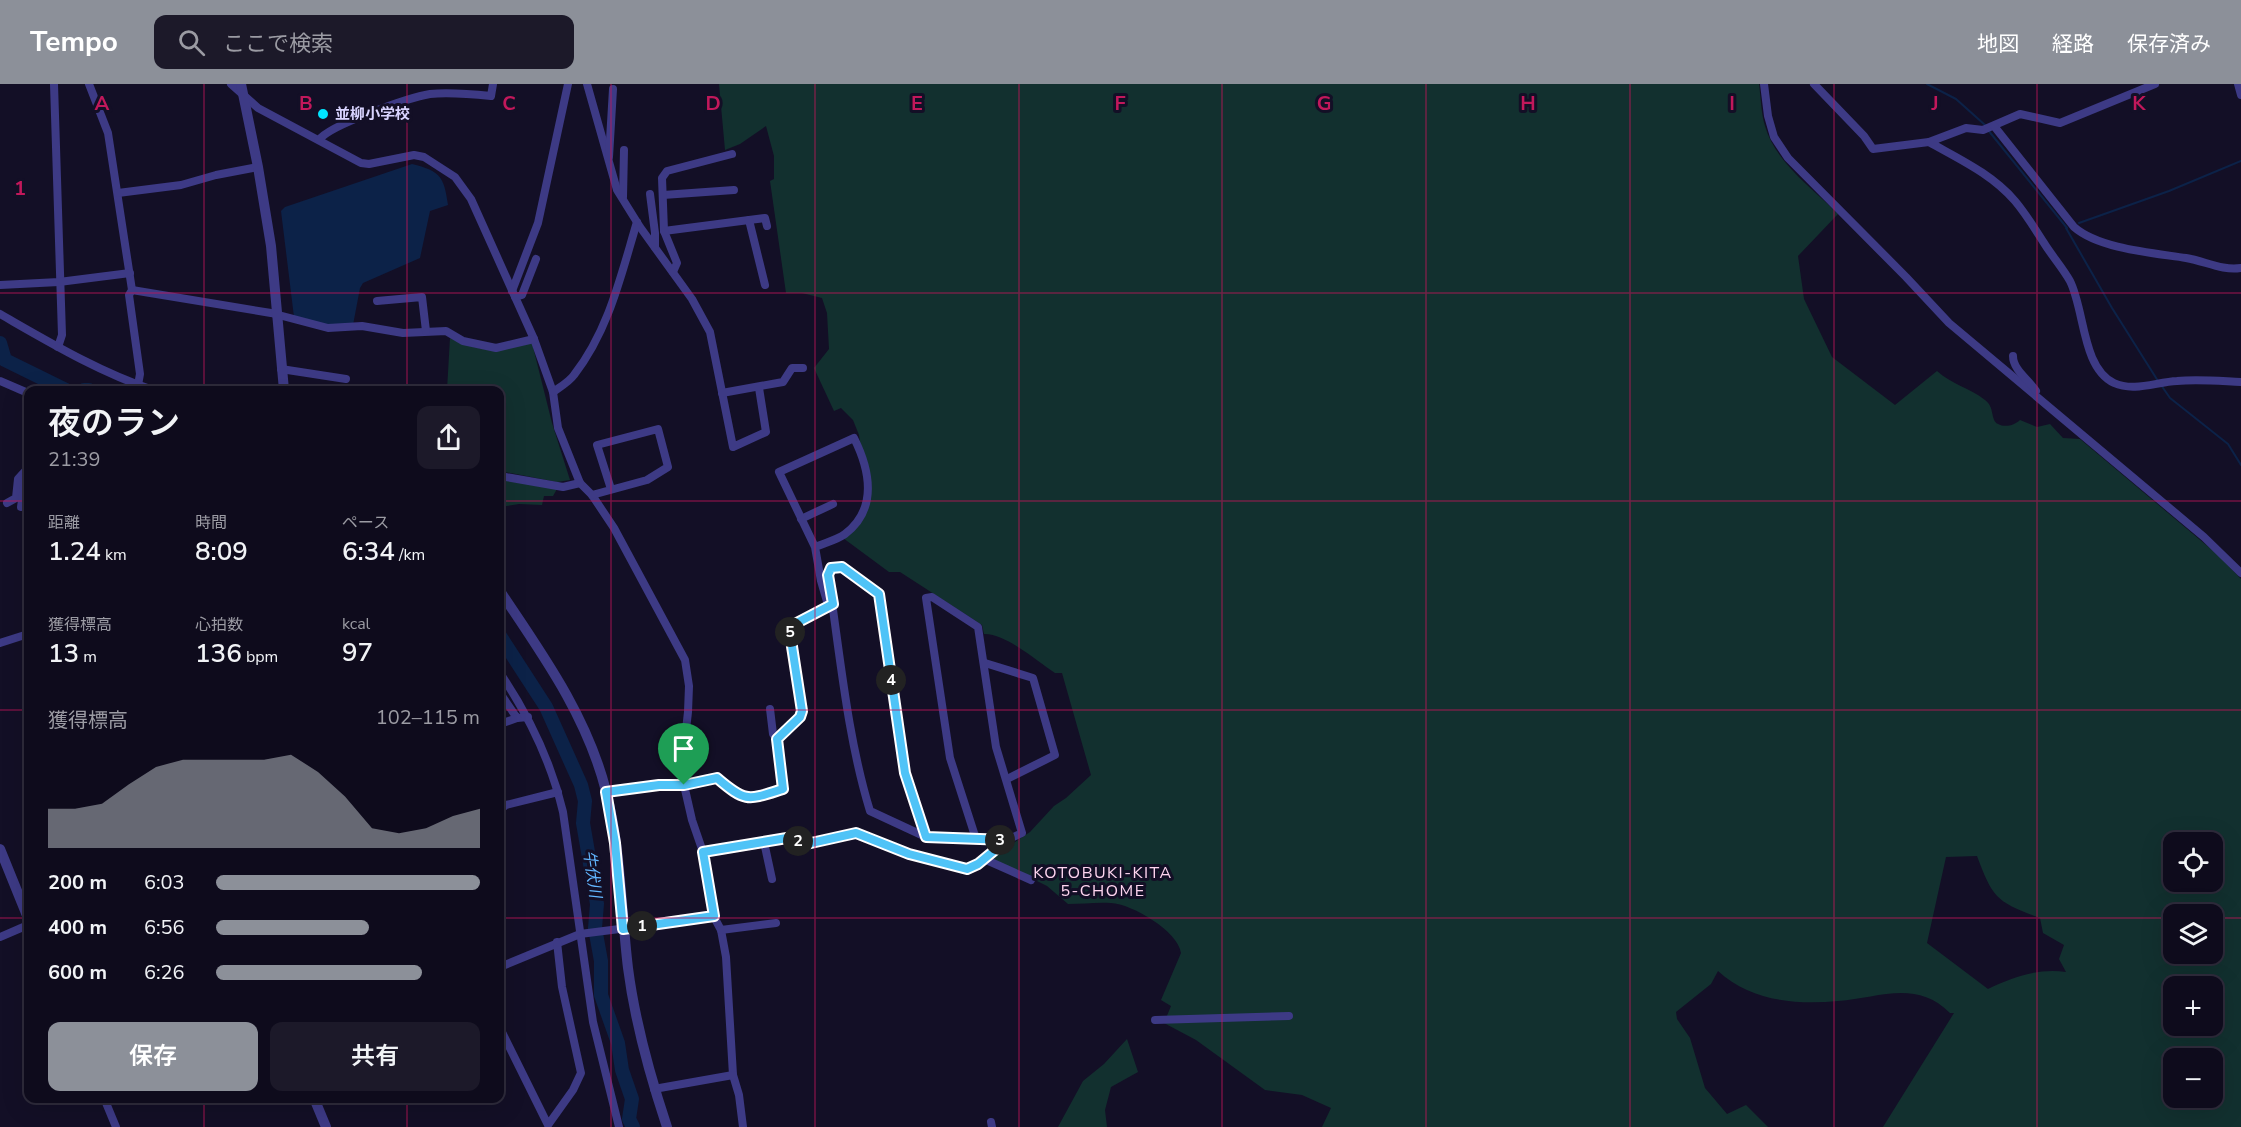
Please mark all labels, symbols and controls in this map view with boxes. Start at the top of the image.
search box [154,15,574,69]
text: Tempo [30,23,118,61]
icon: search [175,26,208,59]
text: ここで検索 [223,29,333,59]
text: 地図 [1977,30,2019,58]
text: 経路 [2052,30,2094,58]
text: 保存済み [2127,30,2211,58]
text: A [95,90,110,117]
text: B [299,90,313,117]
text: C [502,90,516,117]
text: D [705,90,721,117]
text: E [911,90,923,117]
text: F [1114,90,1126,117]
text: G [1317,90,1331,117]
text: H [1520,90,1536,117]
text: I [1729,90,1735,117]
text: J [1930,90,1939,117]
text: K [2132,90,2146,117]
place label: 並柳小学校 [335,104,410,124]
marker: 並柳小学校 [316,107,330,121]
text: 1 [14,175,26,202]
text: 夜のラン [48,401,180,446]
button: share [417,406,480,469]
text: 21:39 [48,446,101,473]
text: 距離 [48,512,80,534]
text: 時間 [195,512,227,534]
text: ペース [342,512,389,534]
text: 1.24 [48,534,101,569]
text: 8:09 [195,534,248,569]
text: 6:34 [342,534,395,569]
text: km [101,544,127,566]
text: /km [395,544,425,566]
text: kcal [342,613,370,635]
text: 獲得標高 [48,614,112,636]
text: 心拍数 [195,614,243,636]
pin: 5 [775,617,805,647]
text: 5 [785,621,795,643]
text: 97 [342,635,373,670]
text: 13 [48,636,79,671]
text: 136 [195,636,242,671]
text: m [79,646,97,668]
text: bpm [242,646,278,668]
pin: 4 [876,665,906,695]
text: 4 [886,669,896,691]
text: 102–115 m [376,704,480,731]
text: 獲得標高 [48,707,128,734]
pin [658,723,709,785]
icon: arrive [667,732,700,765]
pin: 3 [985,825,1015,855]
pin: 2 [783,826,813,856]
text: 3 [995,829,1005,851]
text: 2 [793,830,803,852]
map controls [2163,832,2223,1108]
button: locate [2163,832,2223,892]
water label: 牛伏川 [578,849,607,901]
district label: KOTOBUKI-KITA 5-CHOME [1033,862,1173,902]
text: 200 m [48,869,107,896]
text: 6:03 [144,869,185,896]
button: layers [2163,904,2223,964]
pin: 1 [627,911,657,941]
text: 400 m [48,914,107,941]
text: 6:56 [144,914,185,941]
text: 1 [637,915,647,937]
text: 600 m [48,959,107,986]
text: 6:26 [144,959,185,986]
button: + [2163,976,2223,1036]
button: 保存 [48,1022,258,1091]
button: 共有 [270,1022,480,1091]
button: − [2163,1048,2223,1108]

